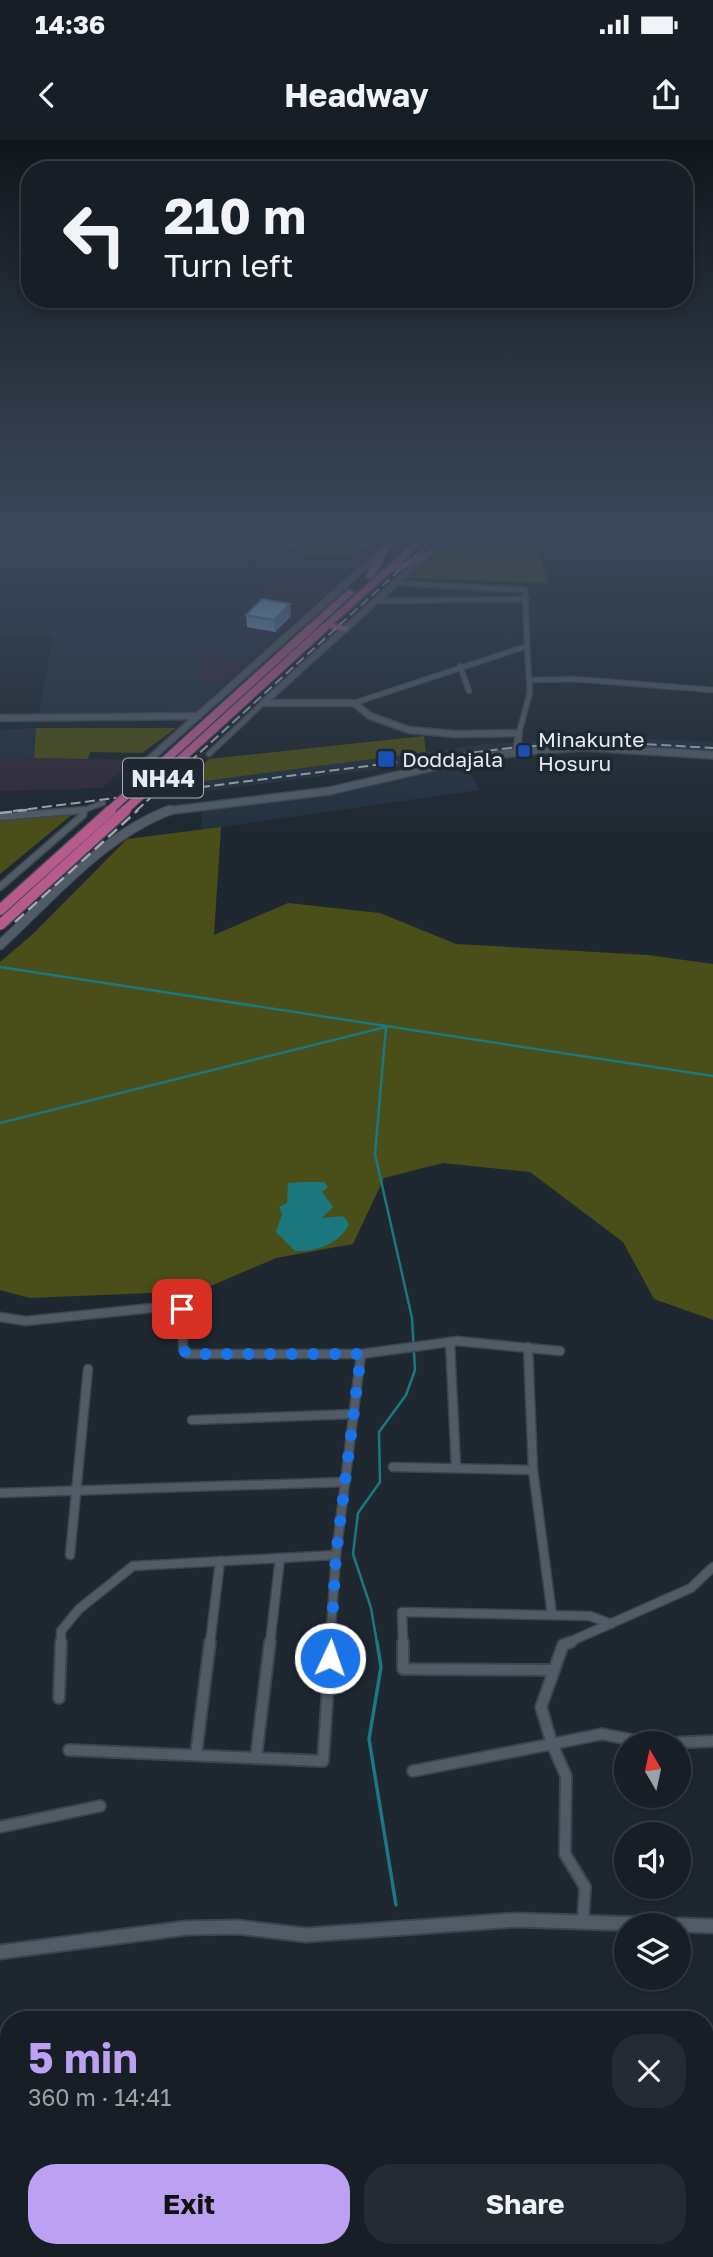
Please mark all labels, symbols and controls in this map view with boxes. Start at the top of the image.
text: 14:36 [35,9,105,40]
icon: back [28,76,66,114]
text: Headway [284,76,429,114]
icon: share [647,76,685,114]
text: 210 m [164,186,306,245]
icon: left [49,189,140,280]
text: Turn left [164,246,293,284]
place label: Minakunte Hosuru [538,726,644,776]
marker: Minakunte Hosuru [516,743,532,759]
place label: Doddajala [402,746,503,772]
marker: Doddajala [376,749,396,769]
road number: NH44 [123,758,203,798]
pin [152,1279,212,1339]
icon: arrive [163,1290,201,1328]
position arrow [293,1621,367,1695]
north arrow [614,1731,691,1808]
map controls [614,1731,691,1990]
button: sound [614,1822,691,1899]
button: layers [614,1913,691,1990]
text: 5 min [28,2032,138,2082]
button: close [612,2034,686,2108]
text: 360 m · 14:41 [28,2083,171,2111]
button: Exit [28,2164,350,2244]
button: Share [364,2164,686,2244]

